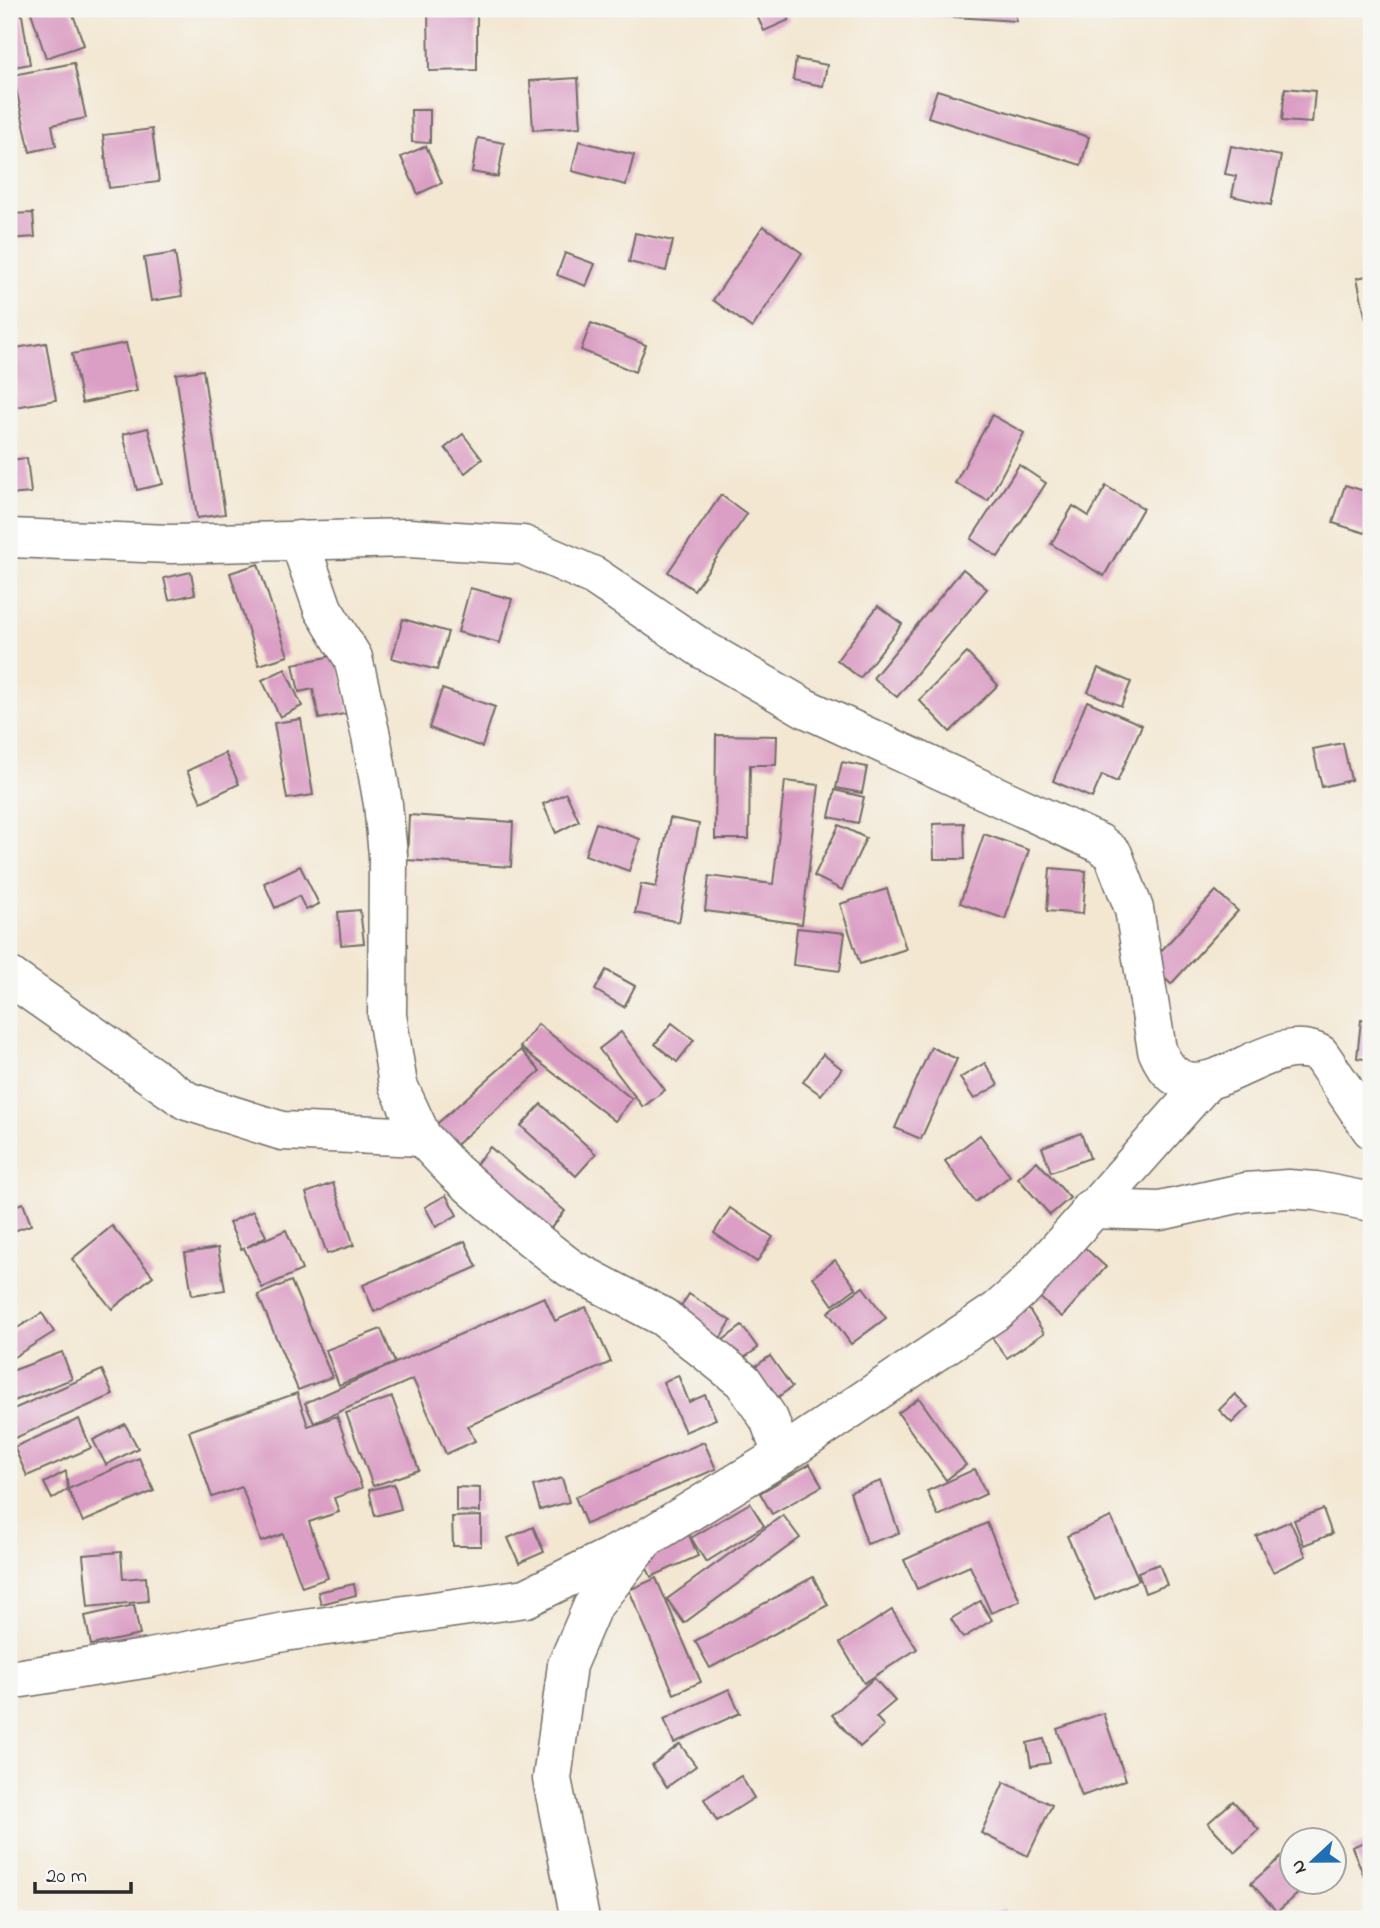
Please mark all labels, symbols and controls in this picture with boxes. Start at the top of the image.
north arrow [1278,1826,1348,1896]
scale bar [35,1851,131,1895]
text: N [1285,1855,1314,1877]
text: 20 m [46,1862,87,1892]

